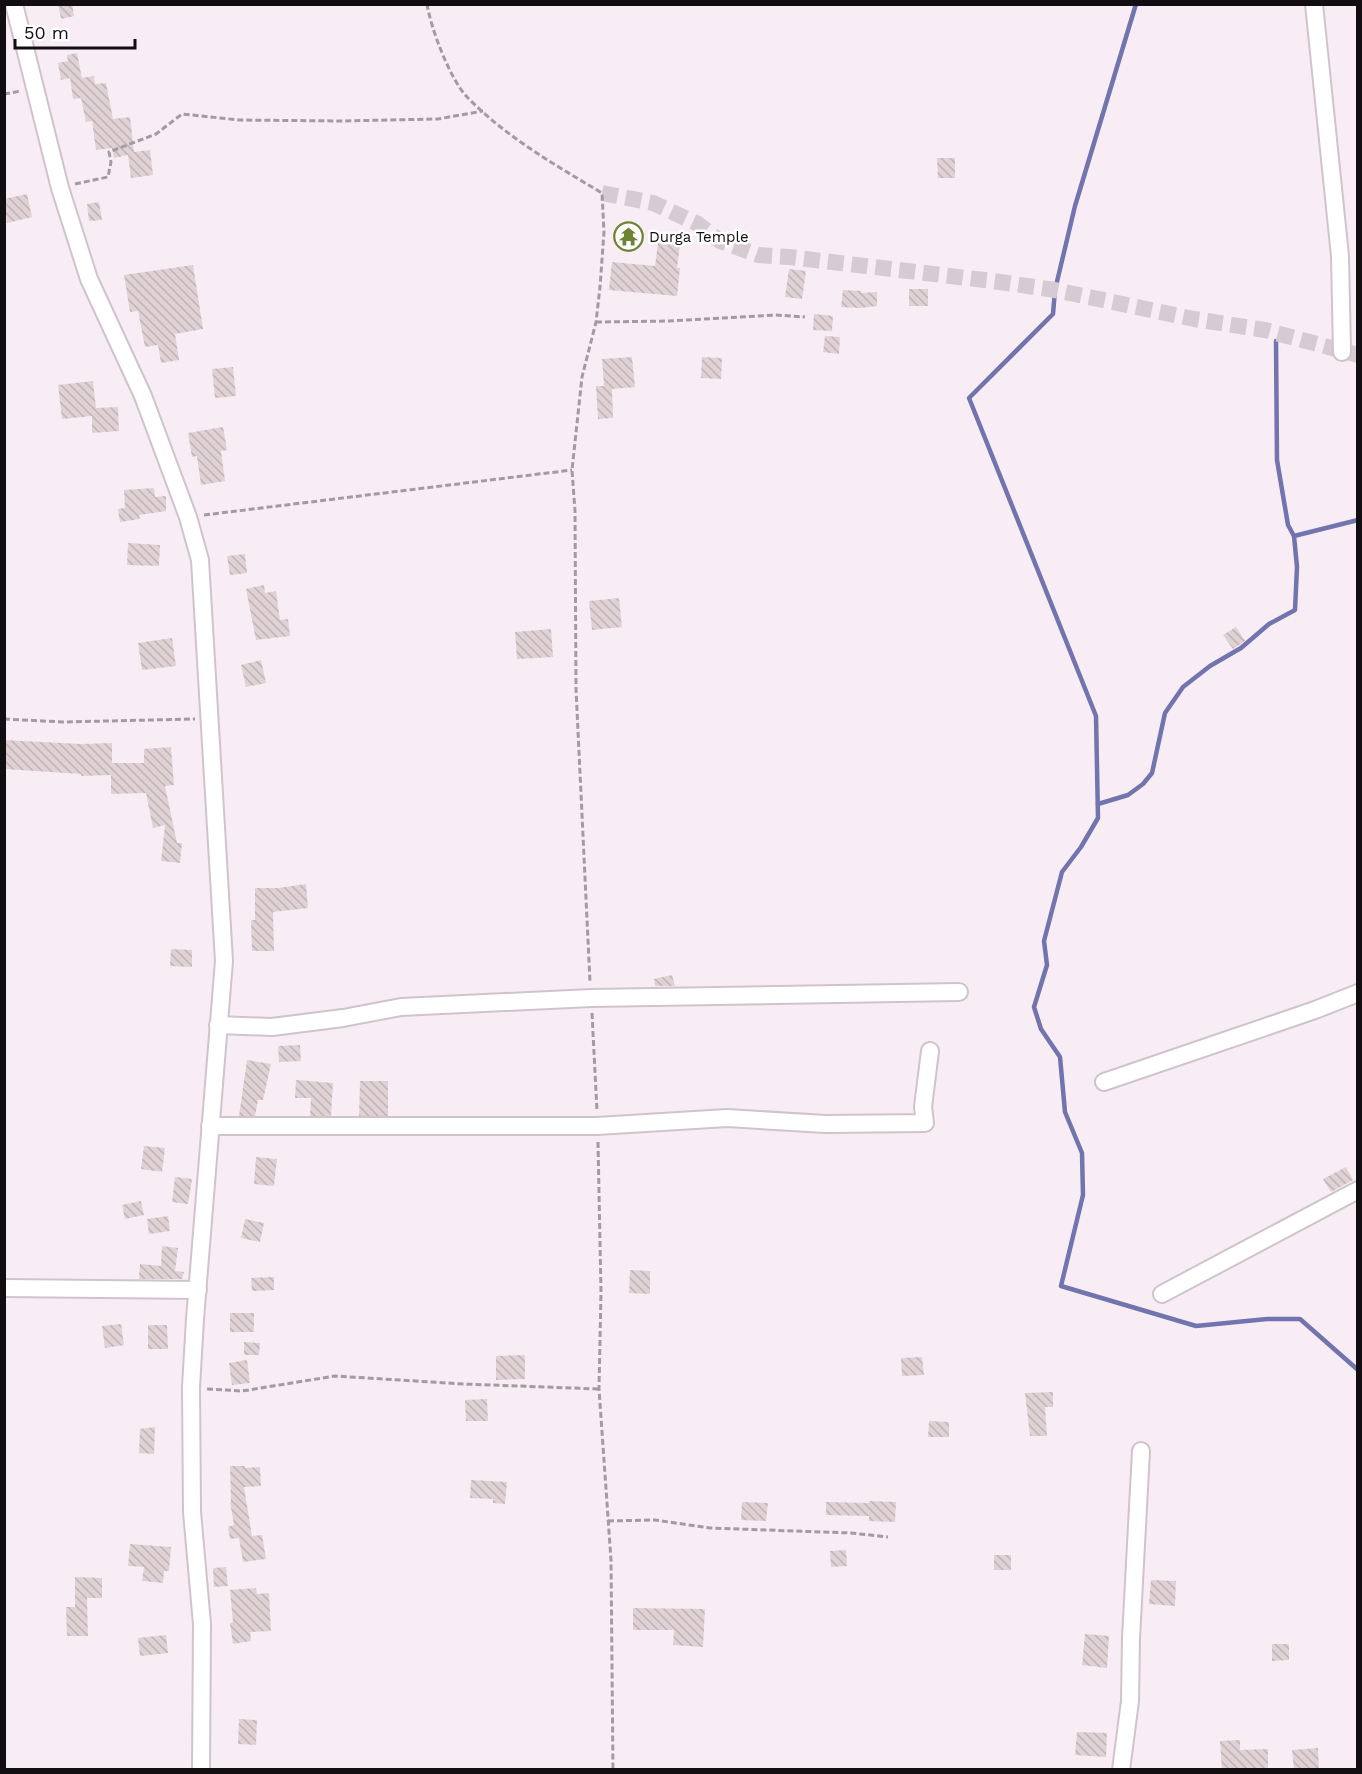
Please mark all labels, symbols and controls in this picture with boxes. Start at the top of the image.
scale bar [15,12,135,50]
text: 50 m [24,22,69,43]
temple icon: Durga Temple [612,221,644,253]
place label: Durga Temple [649,228,749,246]

